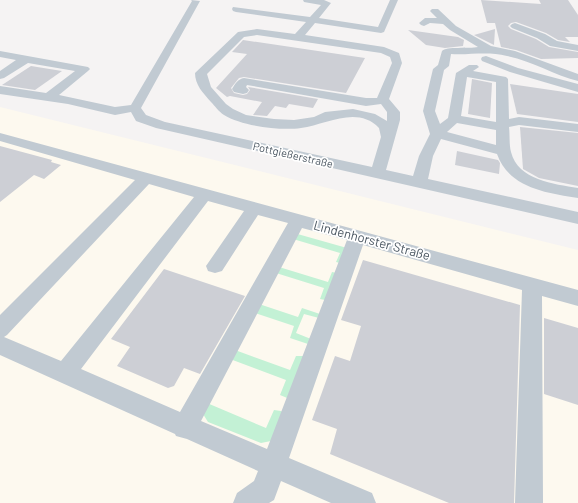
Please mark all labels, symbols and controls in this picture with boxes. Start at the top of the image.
street label: Pottgießerstraße [252,139,334,170]
street label: Lindenhorster Straße [312,217,432,263]

